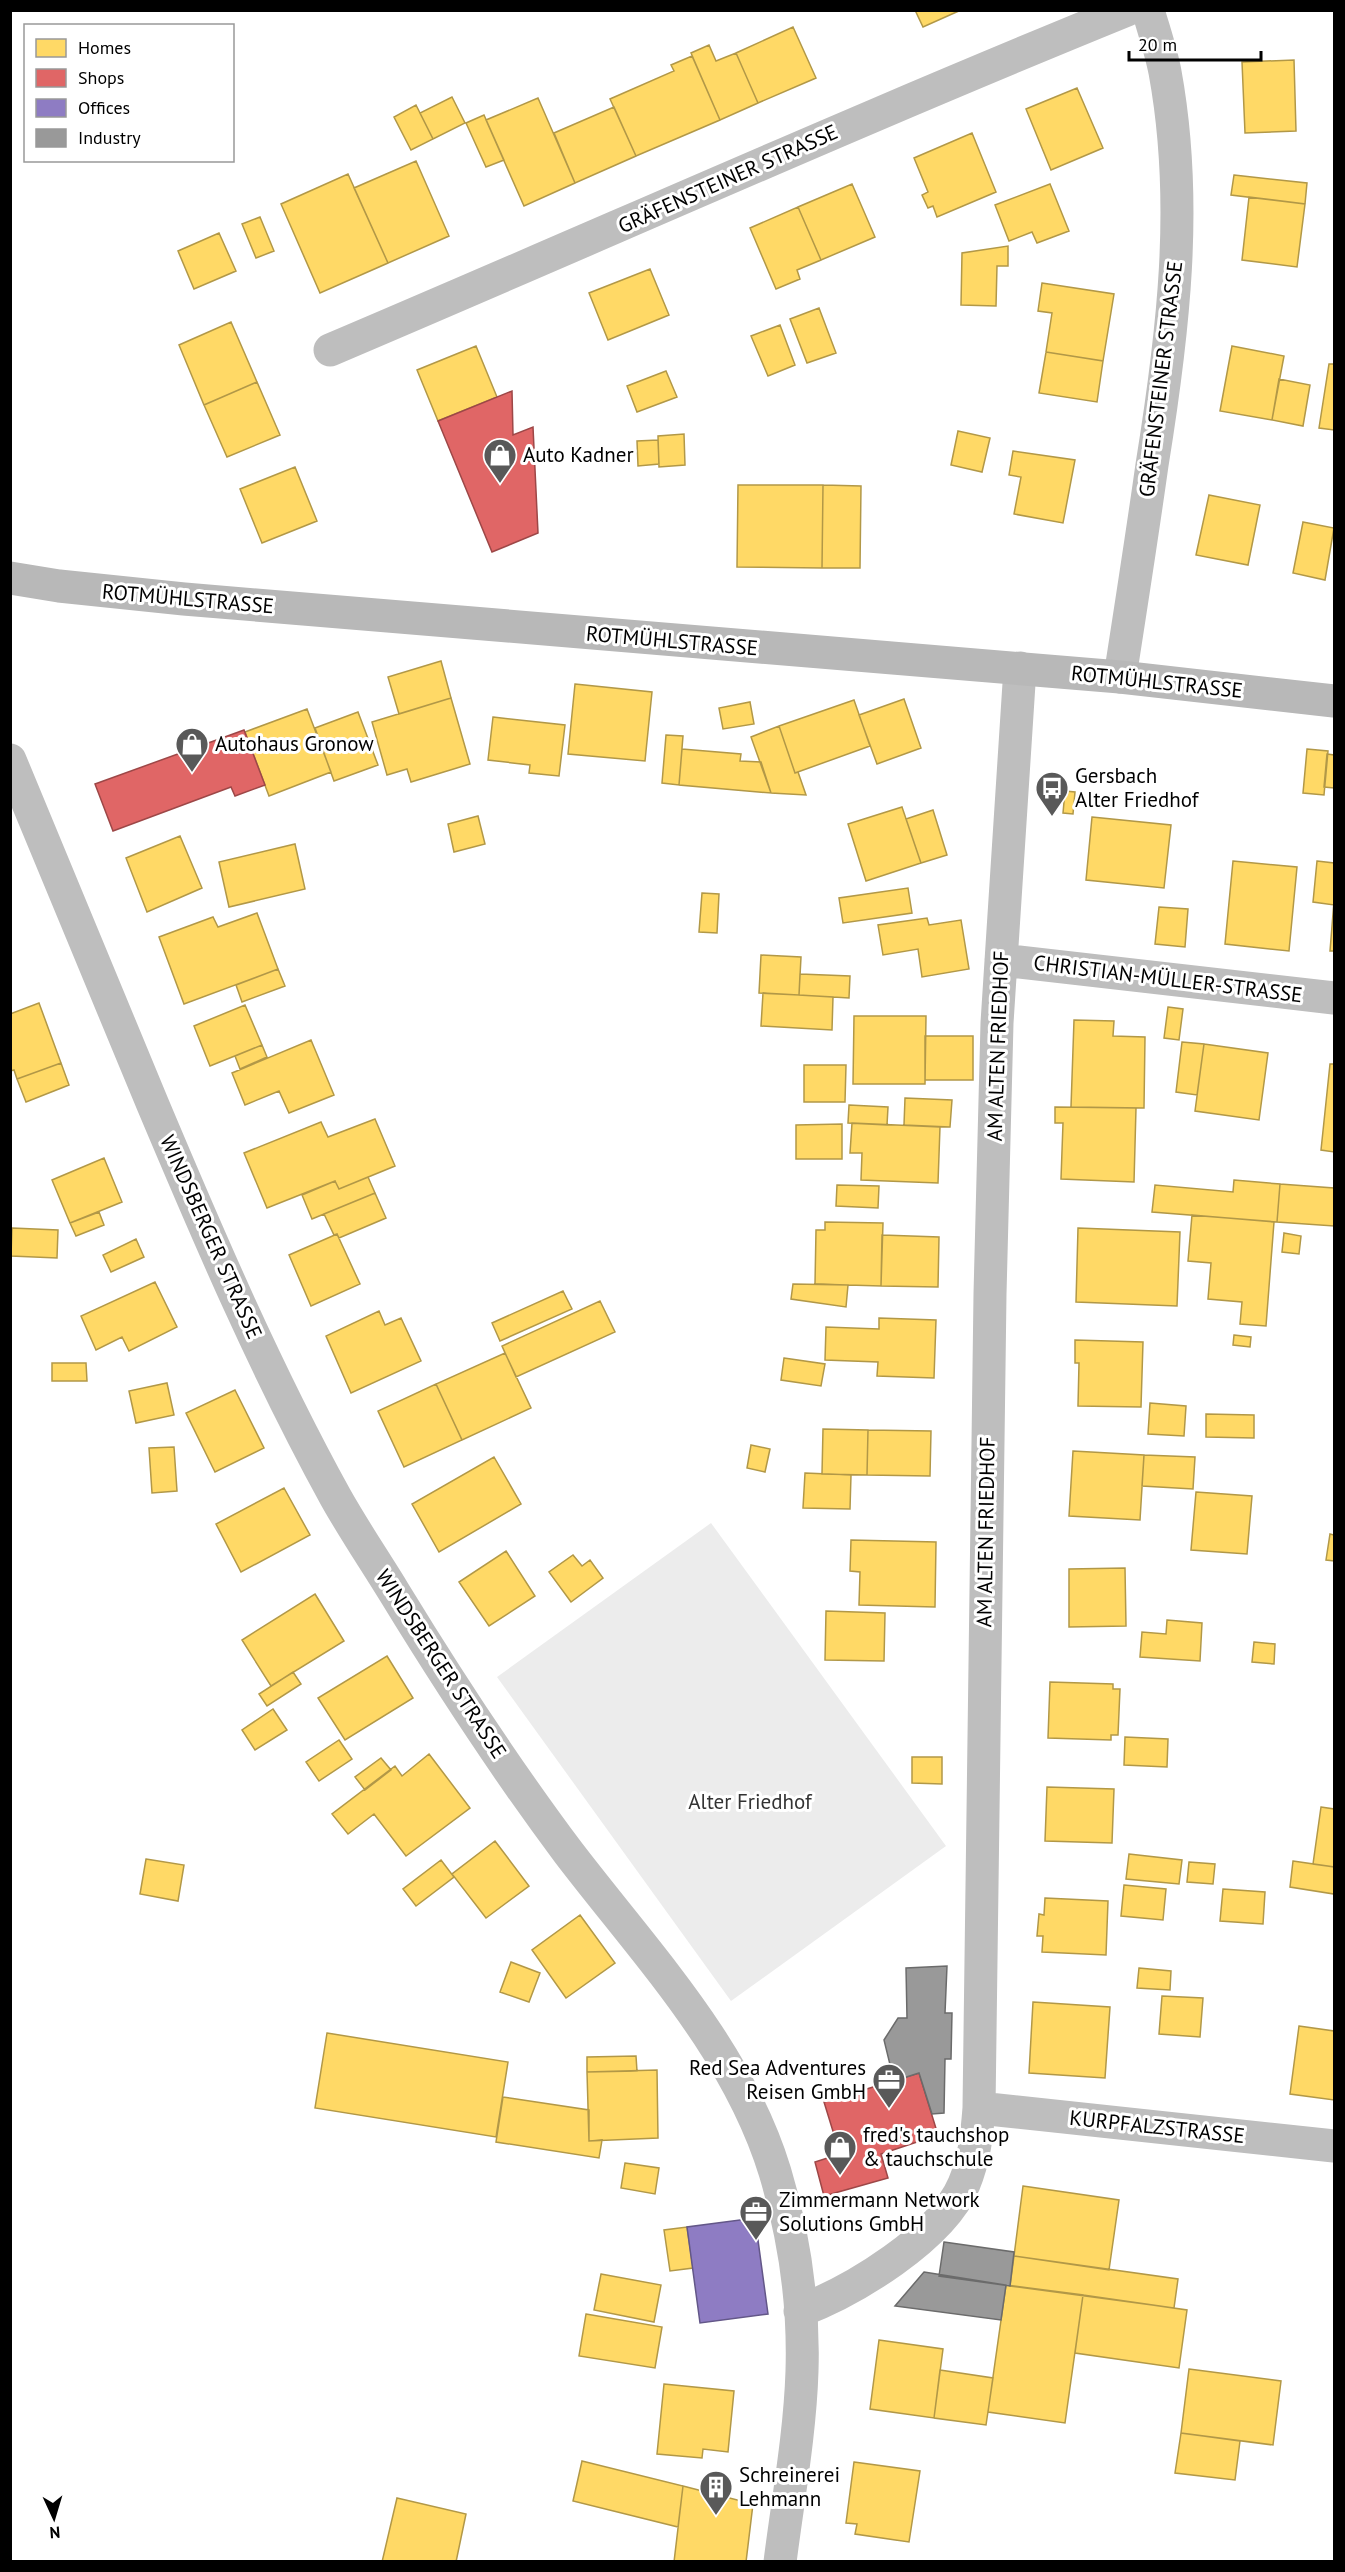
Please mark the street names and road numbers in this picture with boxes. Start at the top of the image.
street label: GRÄFENSTEINER STRASSE [614,118,842,239]
street label: GRÄFENSTEINER STRASSE [1133,259,1188,498]
street label: ROTMÜHLSTRASSE [101,578,275,619]
street label: ROTMÜHLSTRASSE [585,620,759,661]
street label: ROTMÜHLSTRASSE [1070,659,1244,704]
street label: CHRISTIAN-MÜLLER-STRASSE [1032,949,1304,1008]
street label: AM ALTEN FRIEDHOF [981,950,1014,1142]
street label: WINDSBERGER STRASSE [154,1131,269,1343]
street label: AM ALTEN FRIEDHOF [970,1436,1001,1628]
street label: WINDSBERGER STRASSE [370,1564,513,1764]
street label: KURPFALZSTRASSE [1068,2104,1246,2149]

